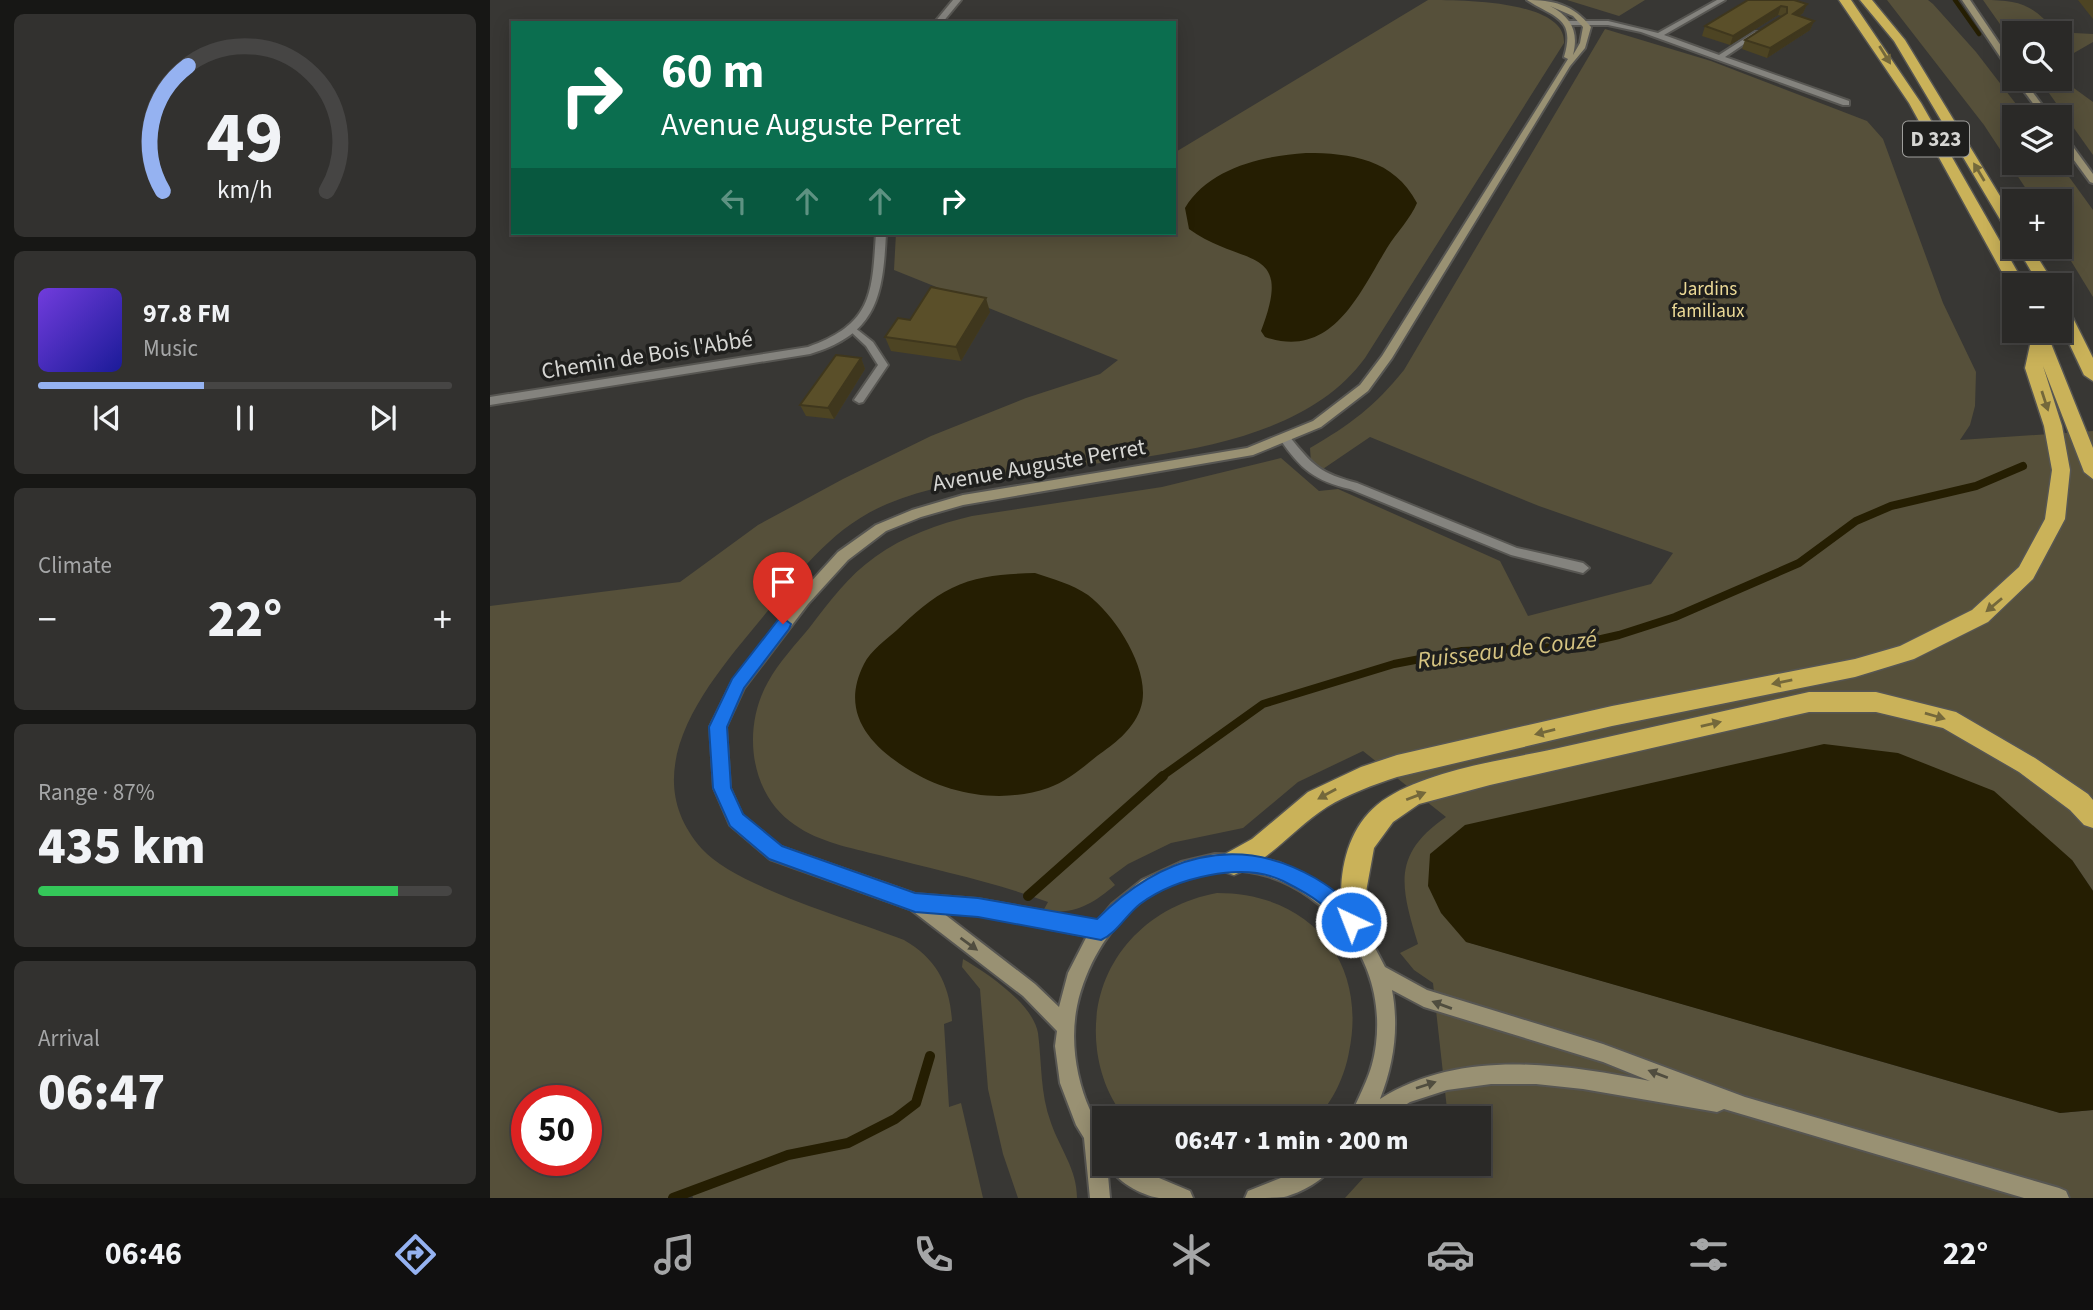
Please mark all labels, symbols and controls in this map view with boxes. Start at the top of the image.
map controls [2002,21,2072,343]
button: search [2002,21,2072,91]
text: 60 m [661,37,765,107]
one-way arrow [1879,45,1892,65]
icon: right [546,49,637,140]
text: 49 [207,87,283,191]
text: Avenue Auguste Perret [661,102,961,148]
button: layers [2002,105,2072,175]
road number: D 323 [1903,122,1969,156]
one-way arrow [1973,163,1985,182]
text: km/h [217,172,273,208]
icon: left [715,182,753,220]
icon: ahead [788,182,826,220]
icon: ahead [861,182,899,220]
icon: right [934,182,972,220]
button: + [2002,189,2072,259]
button: − [2002,273,2072,343]
park label: Jardins familiaux [1671,276,1745,325]
text: 97.8 FM [143,295,231,332]
street label: Chemin de Bois l'Abbé [539,322,755,388]
text: Music [143,332,198,365]
one-way arrow [2040,391,2050,412]
icon: previous [88,399,126,437]
icon: pause [226,399,264,437]
icon: next [364,399,402,437]
street label: Avenue Auguste Perret [930,430,1148,500]
text: Climate [38,549,112,582]
pin [753,552,813,624]
icon: arrive [764,563,802,601]
text: 22° [208,583,282,657]
text: − [38,593,57,647]
text: + [433,593,452,647]
one-way arrow [1985,597,2002,612]
water label: Ruisseau de Couzé [1415,622,1599,678]
one-way arrow [1771,676,1793,687]
one-way arrow [1924,711,1945,721]
one-way arrow [1700,718,1722,729]
one-way arrow [1534,727,1556,738]
text: Range · 87% [38,776,155,809]
one-way arrow [1318,788,1337,800]
one-way arrow [1406,790,1427,801]
text: 435 km [38,810,206,884]
position arrow [1314,885,1388,959]
one-way arrow [960,937,978,951]
one-way arrow [1431,999,1452,1010]
text: Arrival [38,1022,100,1055]
text: 06:47 [38,1056,165,1130]
one-way arrow [1648,1068,1669,1079]
one-way arrow [1416,1079,1437,1090]
speed limit sign: 50 [511,1085,602,1176]
text: 06:47 · 1 min · 200 m [1175,1122,1408,1159]
icon: directions [391,1230,440,1279]
icon: music [650,1230,699,1279]
icon: phone [909,1230,958,1279]
icon: climate [1167,1230,1216,1279]
icon: car [1426,1230,1475,1279]
icon: filters [1684,1230,1733,1279]
text: 06:46 [105,1231,182,1277]
text: 22° [1943,1231,1988,1277]

